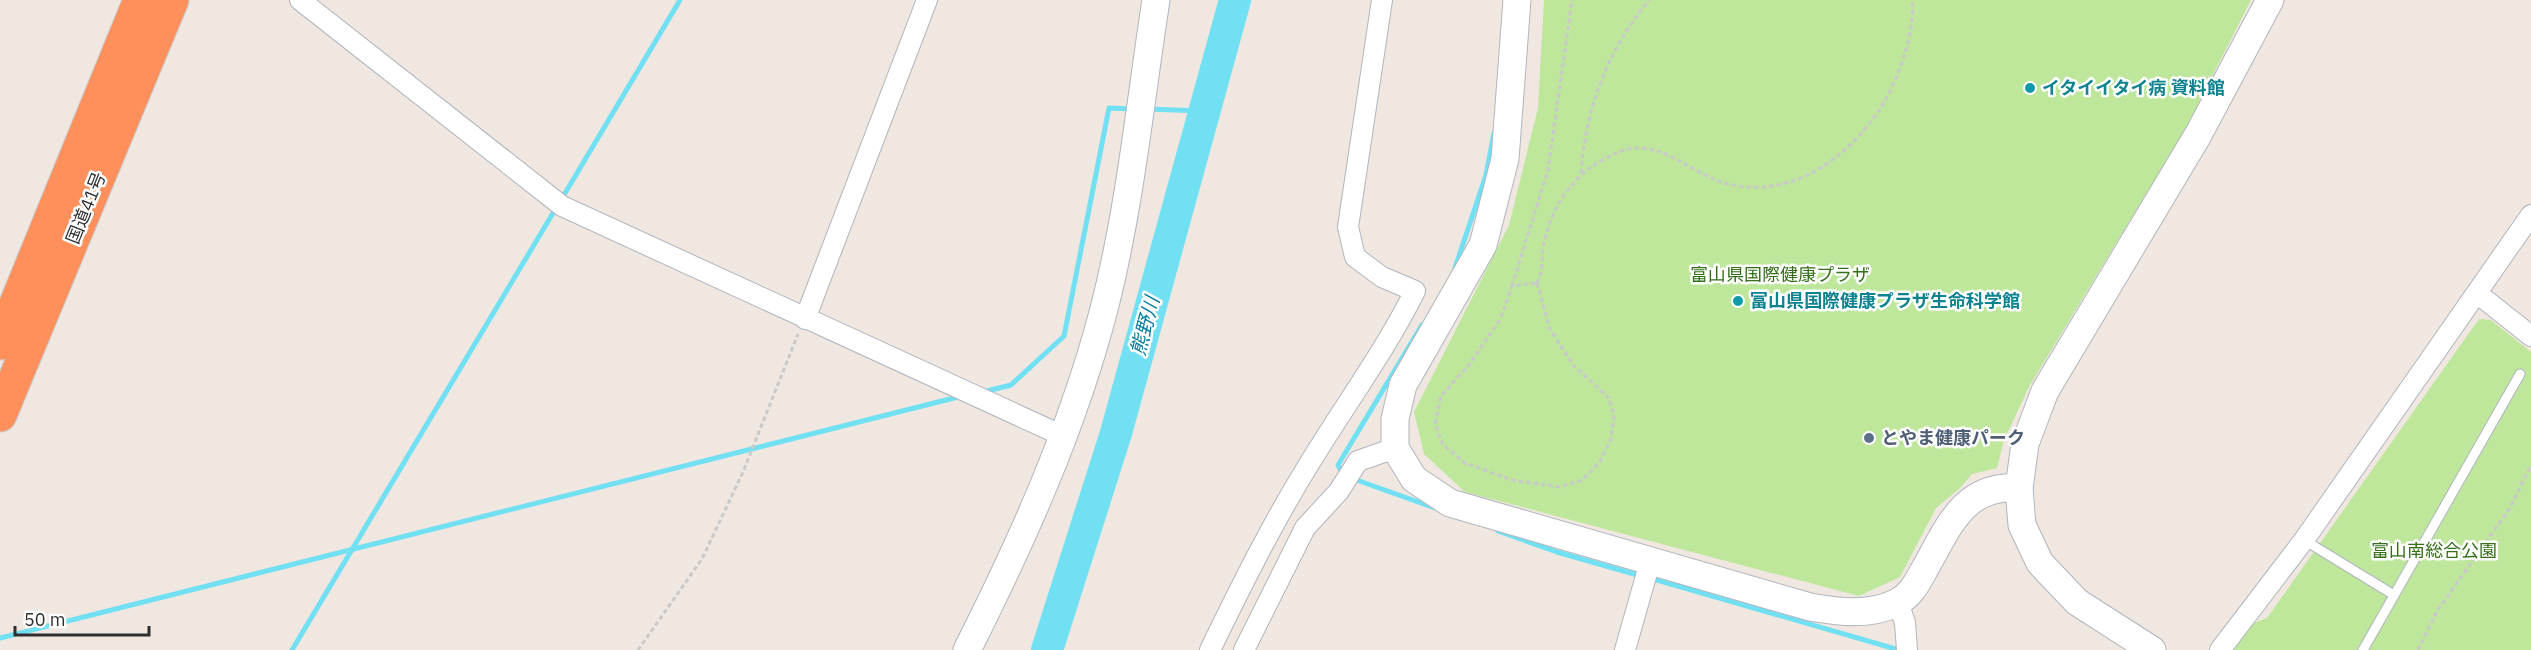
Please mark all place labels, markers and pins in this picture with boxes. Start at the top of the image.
place label: イタイイタイ病 資料館 [2042,76,2225,99]
marker: イタイイタイ病 資料館 [2023,81,2037,95]
place label: 富山県国際健康プラザ生命科学館 [1750,289,2020,312]
marker: 富山県国際健康プラザ生命科学館 [1731,294,1745,308]
place label: とやま健康パーク [1881,426,2025,449]
marker: とやま健康パーク [1862,431,1876,445]

